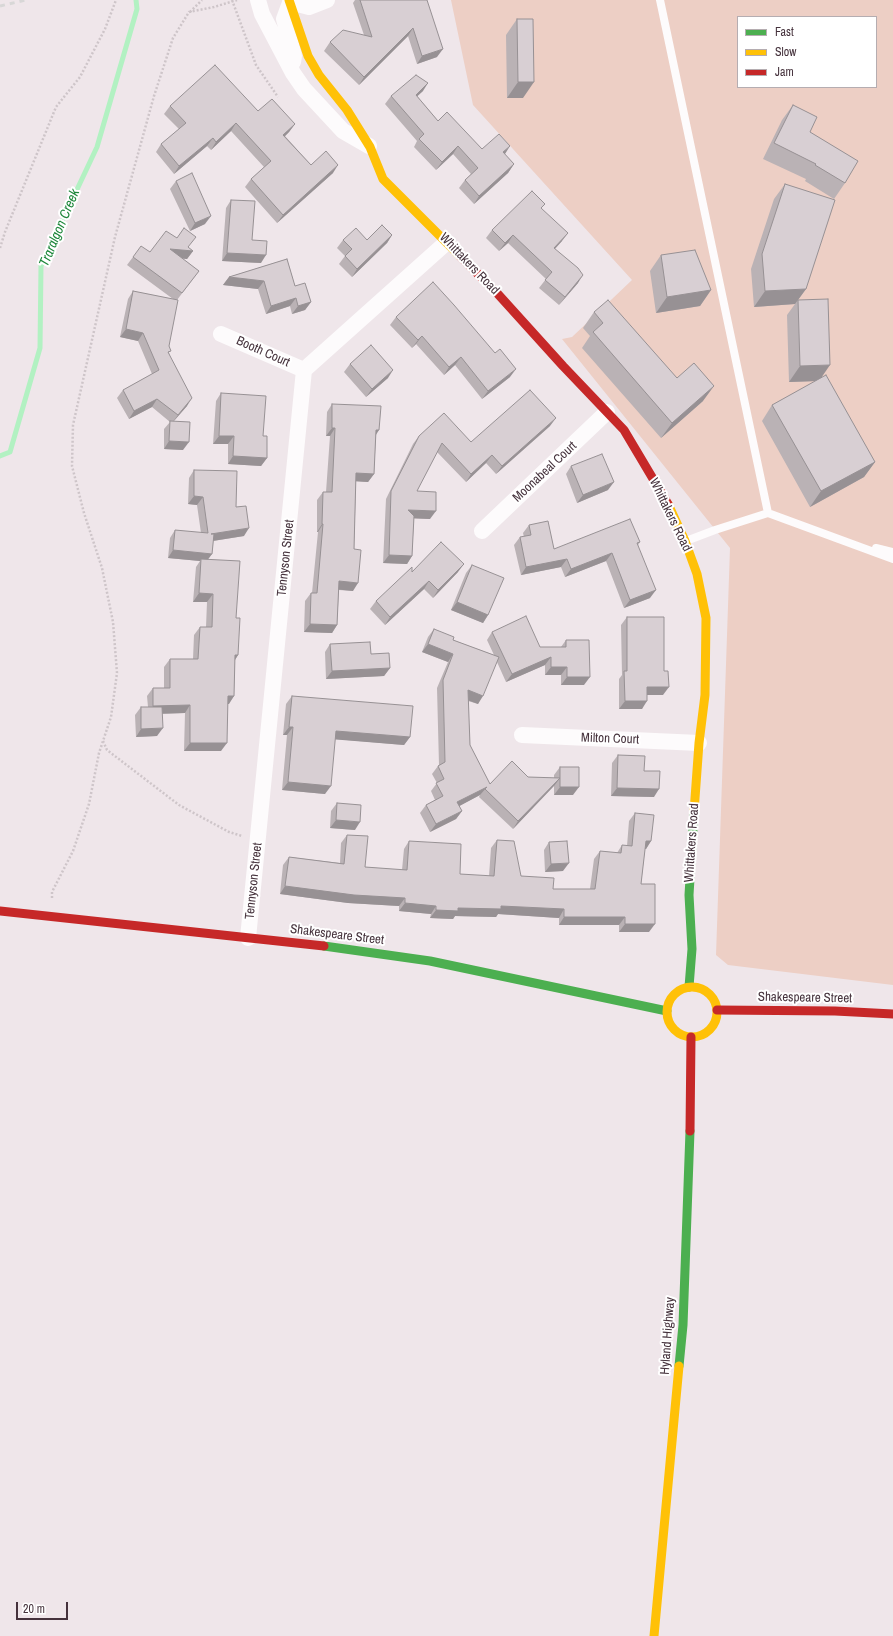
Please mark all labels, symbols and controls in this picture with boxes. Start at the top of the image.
legend [737,16,877,88]
text: Fast [775,24,794,40]
text: Slow [775,44,796,60]
text: Jam [775,64,794,80]
water label: Traralgon Creek [36,187,84,269]
street label: Whittakers Road [436,230,502,298]
street label: Booth Court [234,333,292,371]
street label: Moonabeal Court [510,438,580,506]
street label: Whittakers Road [646,476,694,554]
street label: Tennyson Street [274,519,298,597]
street label: Milton Court [581,730,639,748]
street label: Whittakers Road [681,803,703,883]
street label: Tennyson Street [242,842,266,920]
street label: Shakespeare Street [289,922,385,948]
street label: Shakespeare Street [758,989,852,1007]
street label: Hyland Highway [658,1297,678,1375]
scale bar [18,1594,70,1620]
text: 20 m [23,1601,45,1617]

